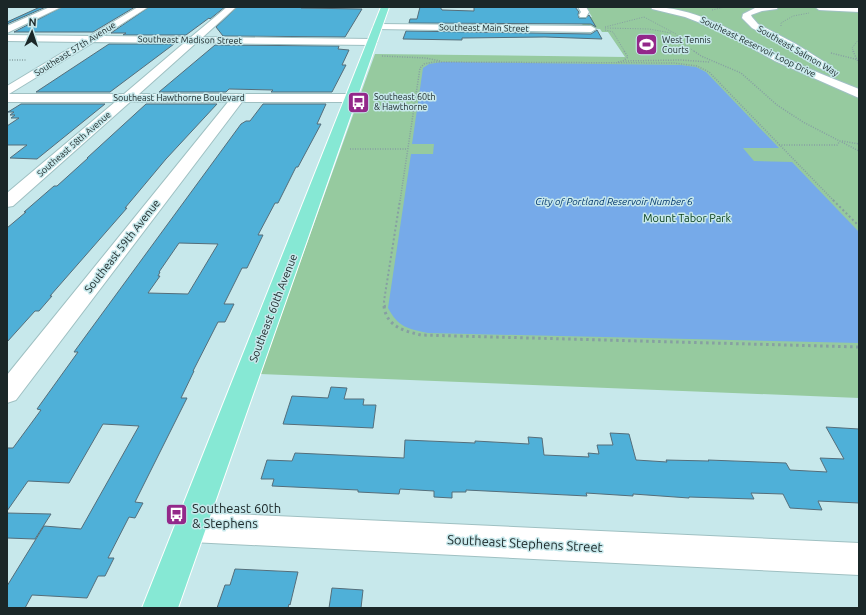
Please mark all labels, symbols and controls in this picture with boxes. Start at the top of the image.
north arrow [12,12,52,52]
street label: Southeast Reservoir Loop Drive [699,15,817,79]
text: N [28,16,37,28]
street label: Southeast 57th Avenue [32,20,118,78]
street label: Southeast Main Street [439,22,529,34]
street label: Southeast Salmon Way [756,24,841,79]
sports icon: West Tennis Courts [633,32,659,58]
street label: Southeast Madison Street [138,34,243,46]
place label: West Tennis Courts [662,35,711,55]
bus stop icon: Southeast 60th & Hawthorne [345,89,371,115]
place label: Southeast 60th & Hawthorne [374,92,436,112]
street label: Southeast Hawthorne Boulevard [113,93,245,103]
street label: Southeast 58th Avenue [35,109,113,179]
water label: City of Portland Reservoir Number 6 [535,196,693,207]
street label: Southeast 59th Avenue [82,197,162,295]
park label: Mount Tabor Park [643,212,732,224]
street label: Southeast 60th Avenue [247,252,299,364]
place label: Southeast 60th & Stephens [192,501,281,530]
bus stop icon: Southeast 60th & Stephens [164,502,190,528]
street label: Southeast Stephens Street [447,532,603,554]

